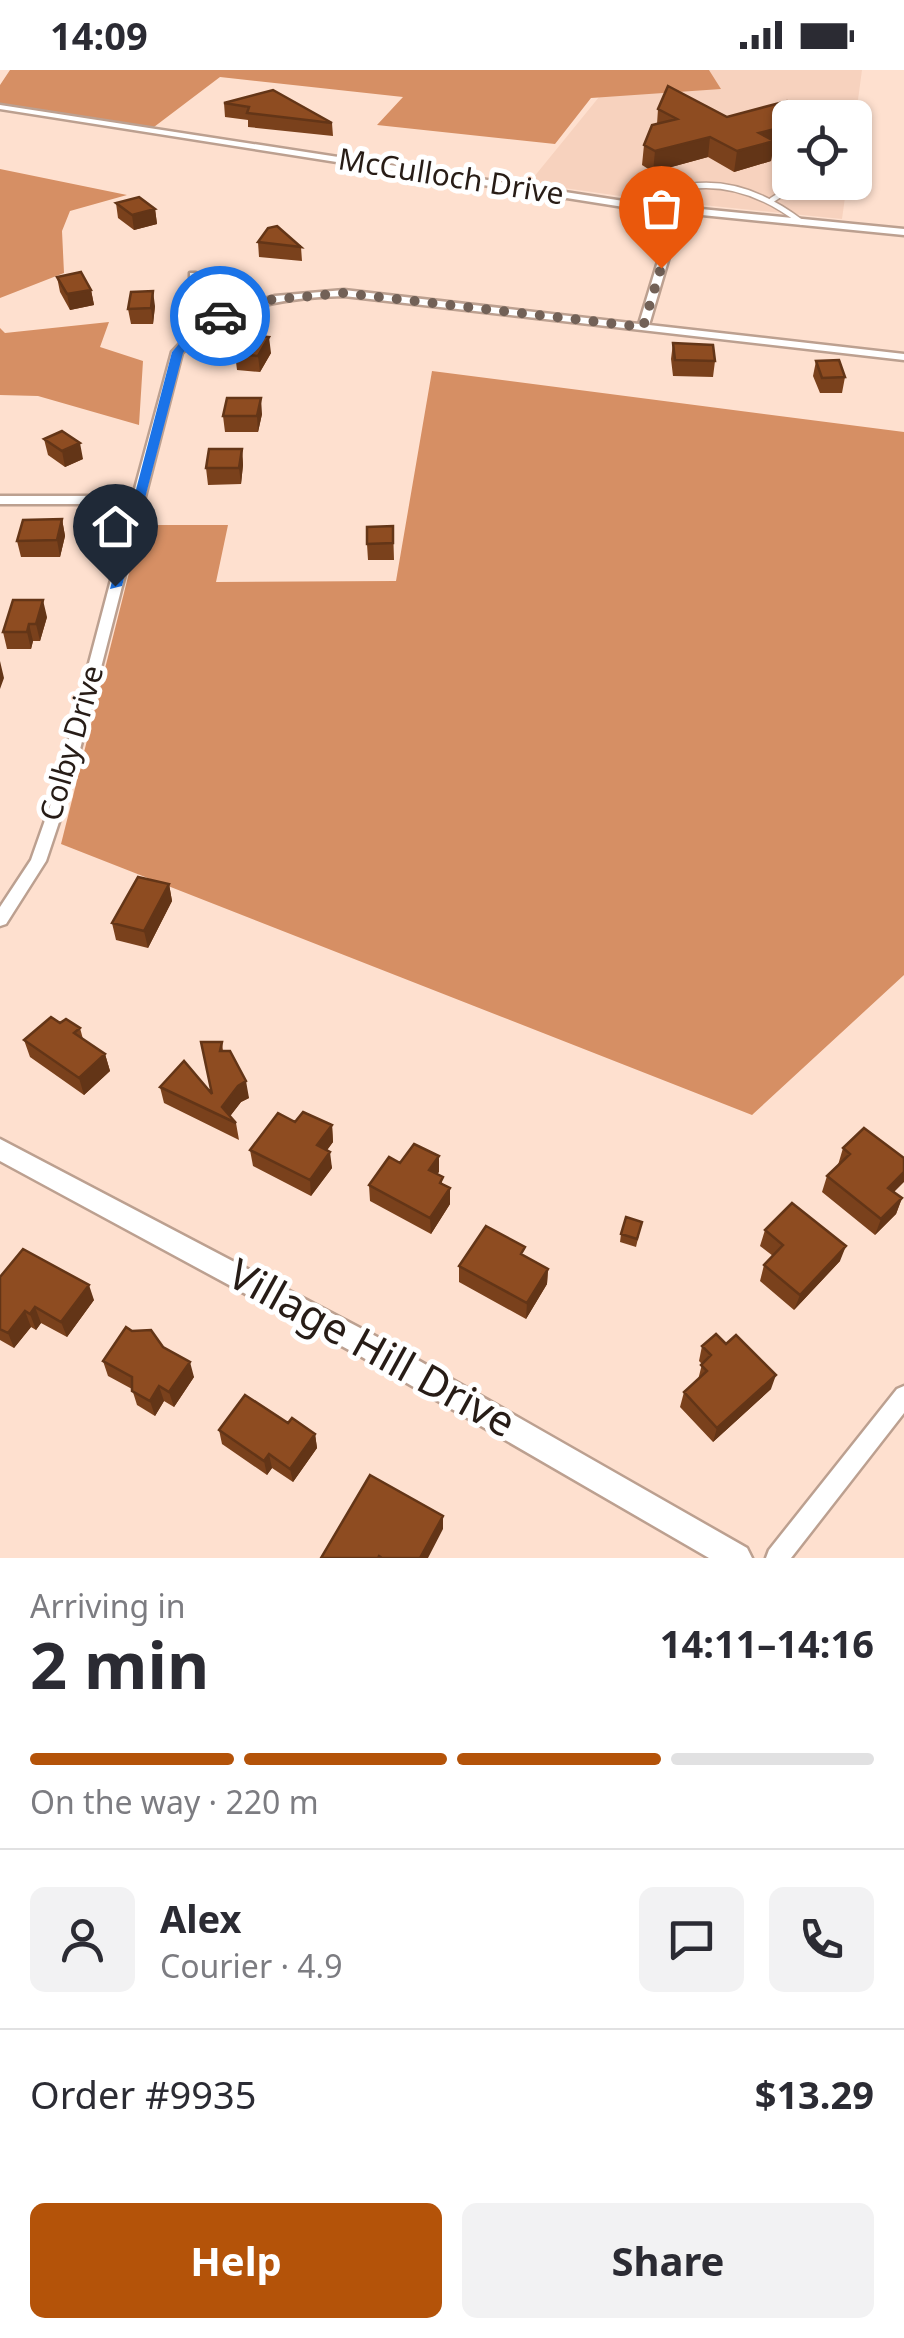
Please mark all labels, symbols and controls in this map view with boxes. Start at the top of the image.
text: 14:09 [50,9,148,61]
map controls [772,100,872,200]
button: locate [772,100,872,200]
street label: McCulloch Drive [336,137,567,214]
pin [619,166,704,269]
icon: bag [634,181,689,236]
courier [170,266,270,366]
icon: car [193,289,248,344]
pin [73,484,158,587]
icon: home [88,499,143,554]
street label: Colby Drive [29,660,112,825]
street label: Village Hill Drive [219,1244,527,1449]
text: Arriving in [30,1584,185,1627]
text: 14:11–14:16 [660,1617,874,1669]
text: 2 min [30,1620,209,1708]
text: On the way · 220 m [30,1780,319,1823]
button: person [30,1887,135,1992]
button: chat [639,1887,744,1992]
button: phone [769,1887,874,1992]
text: Alex [160,1892,242,1944]
text: Courier · 4.9 [160,1944,343,1987]
text: Order #9935 [30,2068,256,2120]
text: $13.29 [755,2068,874,2120]
button: Help [30,2203,442,2318]
button: Share [462,2203,874,2318]

